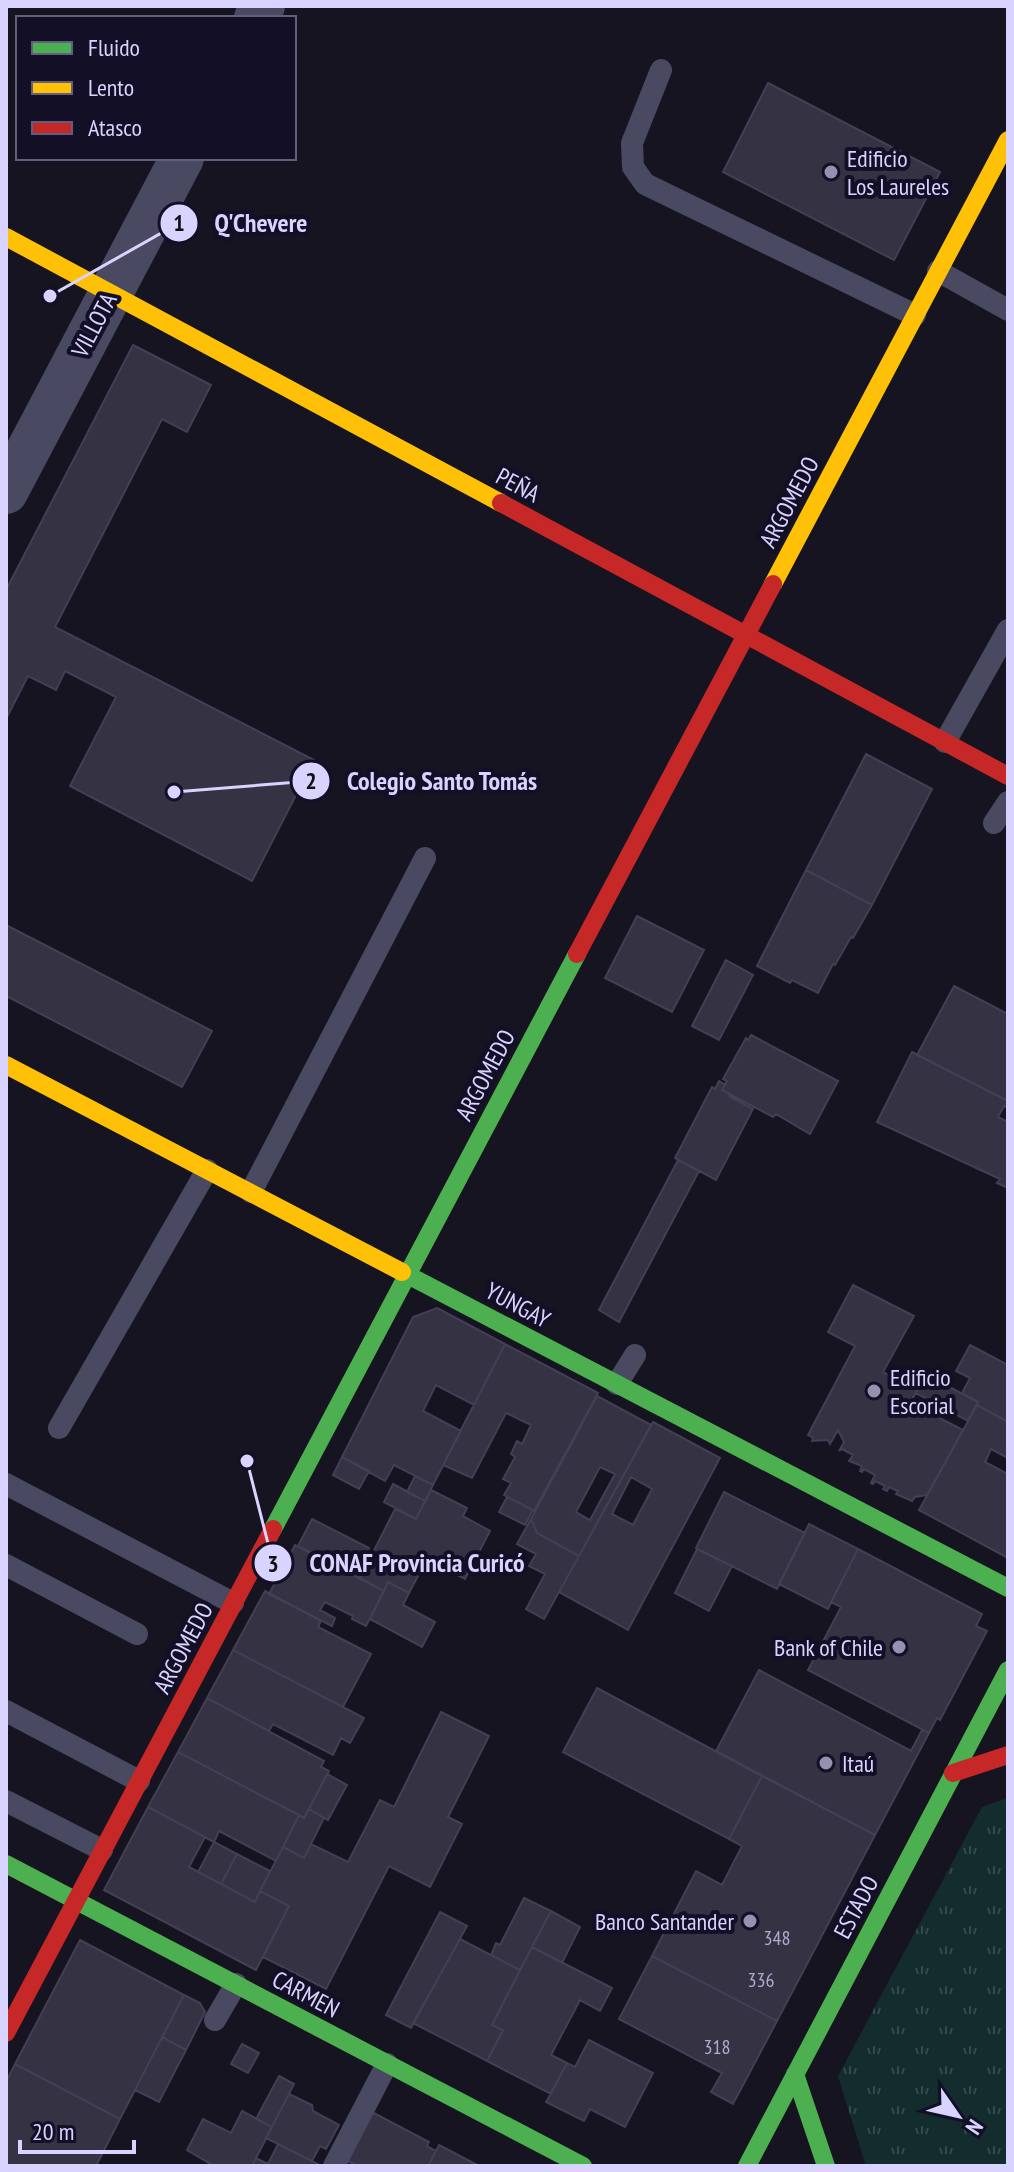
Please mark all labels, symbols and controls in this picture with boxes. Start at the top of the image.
legend [16,16,296,160]
text: Fluido [88,32,140,63]
text: Lento [88,72,134,103]
text: Atasco [88,112,142,143]
place label: Edificio Los Laureles [847,143,949,202]
marker: Edificio Los Laureles [822,163,840,181]
callout: Q'Chevere [159,198,324,248]
text: Q'Chevere [215,206,307,239]
text: 1 [173,207,185,238]
street label: VILLOTA [64,287,124,363]
street label: ARGOMEDO [752,451,826,553]
street label: PEÑA [491,461,546,510]
callout: Colegio Santo Tomás [291,756,554,806]
text: Colegio Santo Tomás [347,764,537,797]
text: 2 [305,765,317,796]
street label: ARGOMEDO [448,1024,522,1126]
street label: YUNGAY [480,1275,556,1335]
place label: Edificio Escorial [890,1362,954,1421]
marker: Edificio Escorial [865,1382,883,1400]
callout: CONAF Provincia Curicó [253,1538,541,1588]
text: CONAF Provincia Curicó [309,1546,525,1579]
text: 3 [267,1548,279,1579]
street label: ARGOMEDO [146,1597,220,1699]
place label: Bank of Chile [774,1632,883,1663]
marker: Bank of Chile [890,1638,908,1656]
place label: Itaú [842,1748,874,1779]
marker: Itaú [817,1754,835,1772]
street label: ESTADO [827,1870,885,1944]
place label: Banco Santander [595,1906,734,1937]
marker: Banco Santander [741,1912,759,1930]
house number: 348 [764,1925,791,1951]
street label: CARMEN [267,1963,345,2025]
house number: 336 [748,1967,775,1993]
house number: 318 [704,2034,731,2060]
north arrow [918,2076,998,2156]
scale bar [20,2104,134,2154]
text: N [960,2114,990,2140]
text: 20 m [32,2116,74,2147]

